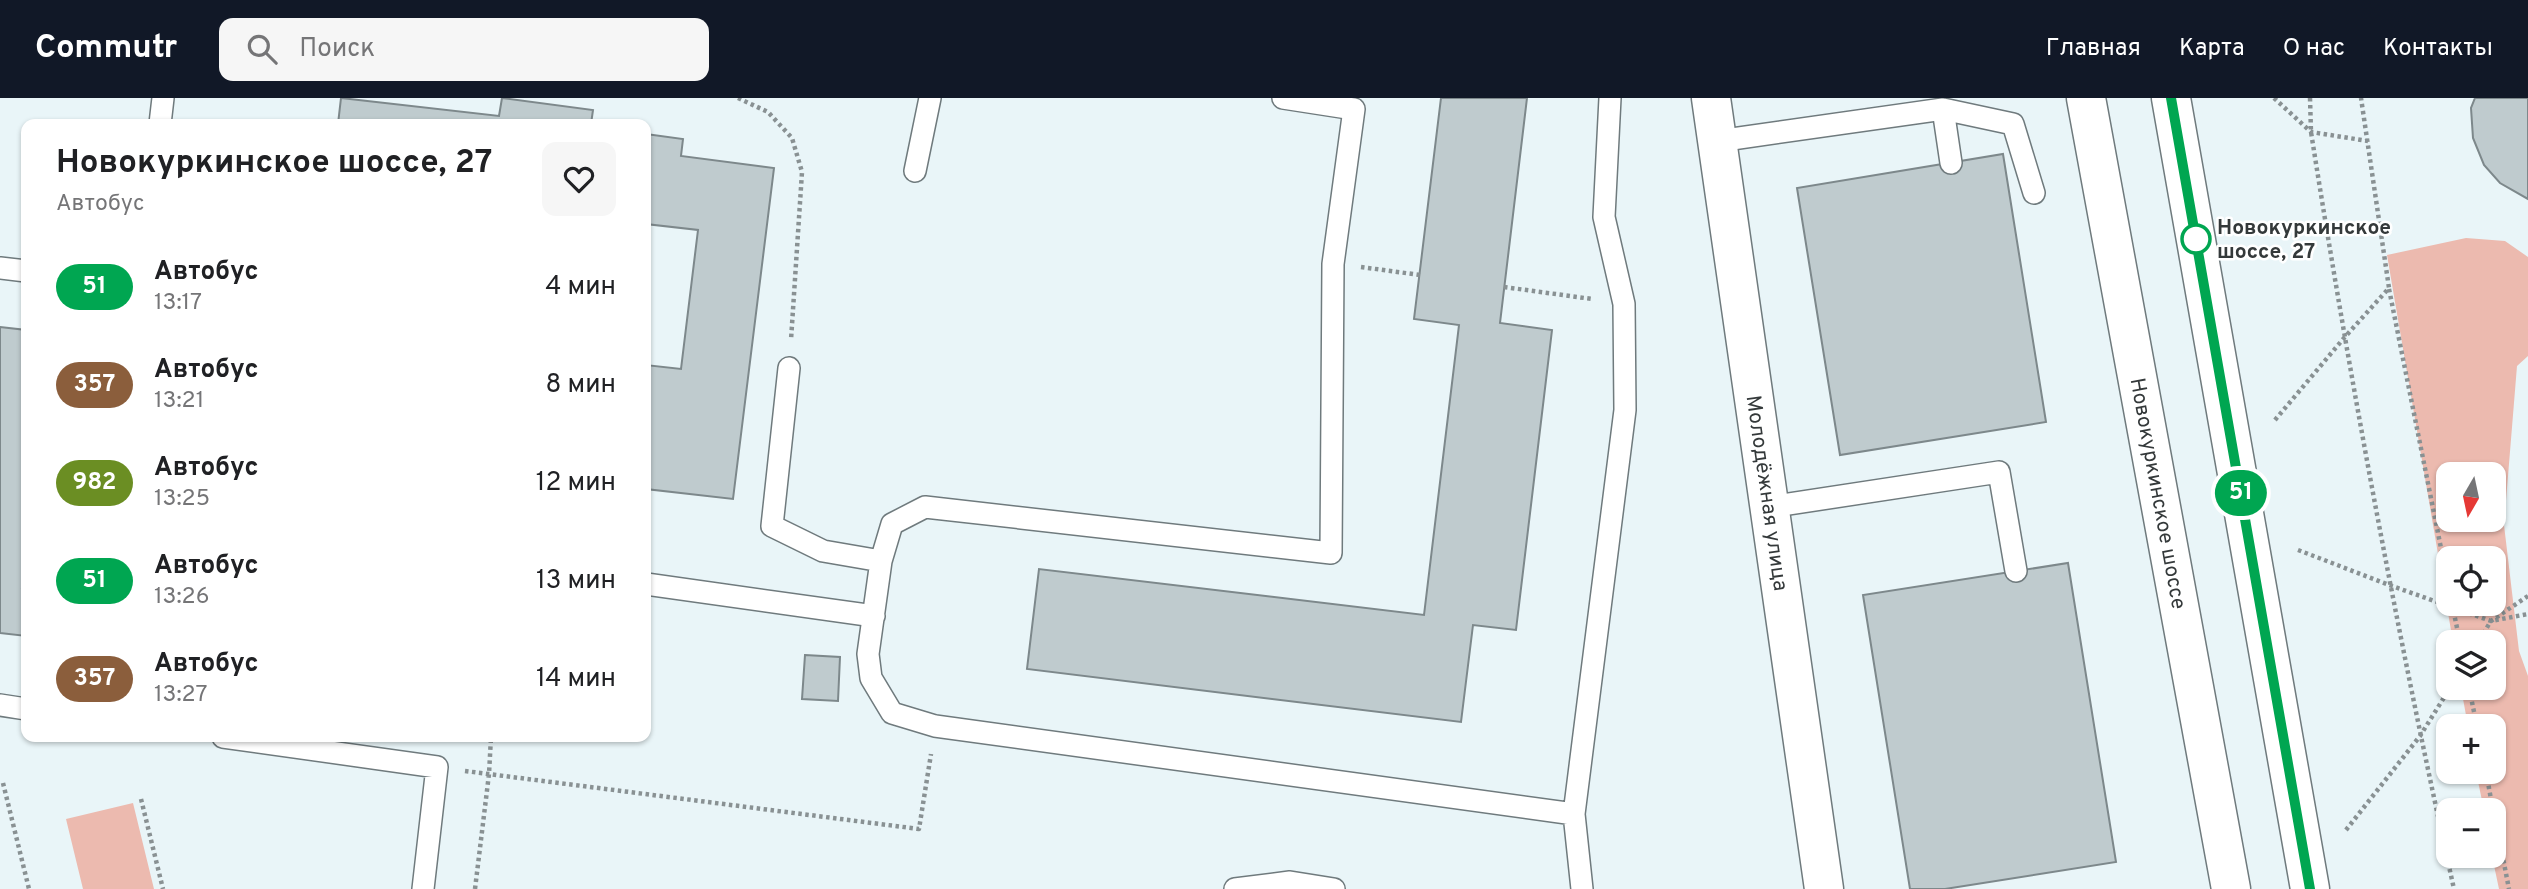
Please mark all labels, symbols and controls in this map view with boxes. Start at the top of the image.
search box [219,18,709,81]
text: Commutr [35,28,177,70]
icon: search [243,30,281,68]
text: Поиск [299,33,375,66]
text: Главная [2046,34,2141,64]
text: Карта [2179,34,2245,64]
text: О нас [2283,34,2345,64]
text: Контакты [2383,34,2493,64]
button: heart [542,142,616,216]
text: Новокуркинское шоссе, 27 [56,143,492,185]
text: Автобус [56,190,144,219]
place label: Новокуркинское шоссе, 27 [2217,215,2391,266]
marker: Новокуркинское шоссе, 27 [2181,224,2211,254]
text: Автобус [154,256,259,289]
text: 4 мин [545,271,616,304]
text: 51 [82,272,107,302]
text: 13:17 [154,289,202,318]
text: Автобус [154,354,259,387]
text: 8 мин [545,369,616,402]
text: 357 [74,370,115,400]
street label: Новокуркинское шоссе [2123,376,2191,612]
text: 13:21 [154,387,204,416]
street label: Молодёжная улица [1739,394,1793,593]
text: Автобус [154,452,259,485]
north arrow [2436,462,2506,532]
map controls [2436,462,2506,868]
text: 12 мин [536,467,616,500]
text: 982 [72,468,117,498]
line badge: 51 [2210,470,2272,516]
text: 51 [2229,478,2253,508]
text: 13:25 [154,485,210,514]
button: locate [2436,546,2506,616]
text: Автобус [154,550,259,583]
text: 13 мин [536,565,616,598]
text: 51 [82,566,107,596]
text: 13:26 [154,583,209,612]
button: layers [2436,630,2506,700]
text: Автобус [154,648,259,681]
text: 14 мин [536,663,616,696]
text: 357 [74,664,115,694]
text: 13:27 [154,681,207,710]
button: + [2436,714,2506,784]
button: − [2436,798,2506,868]

